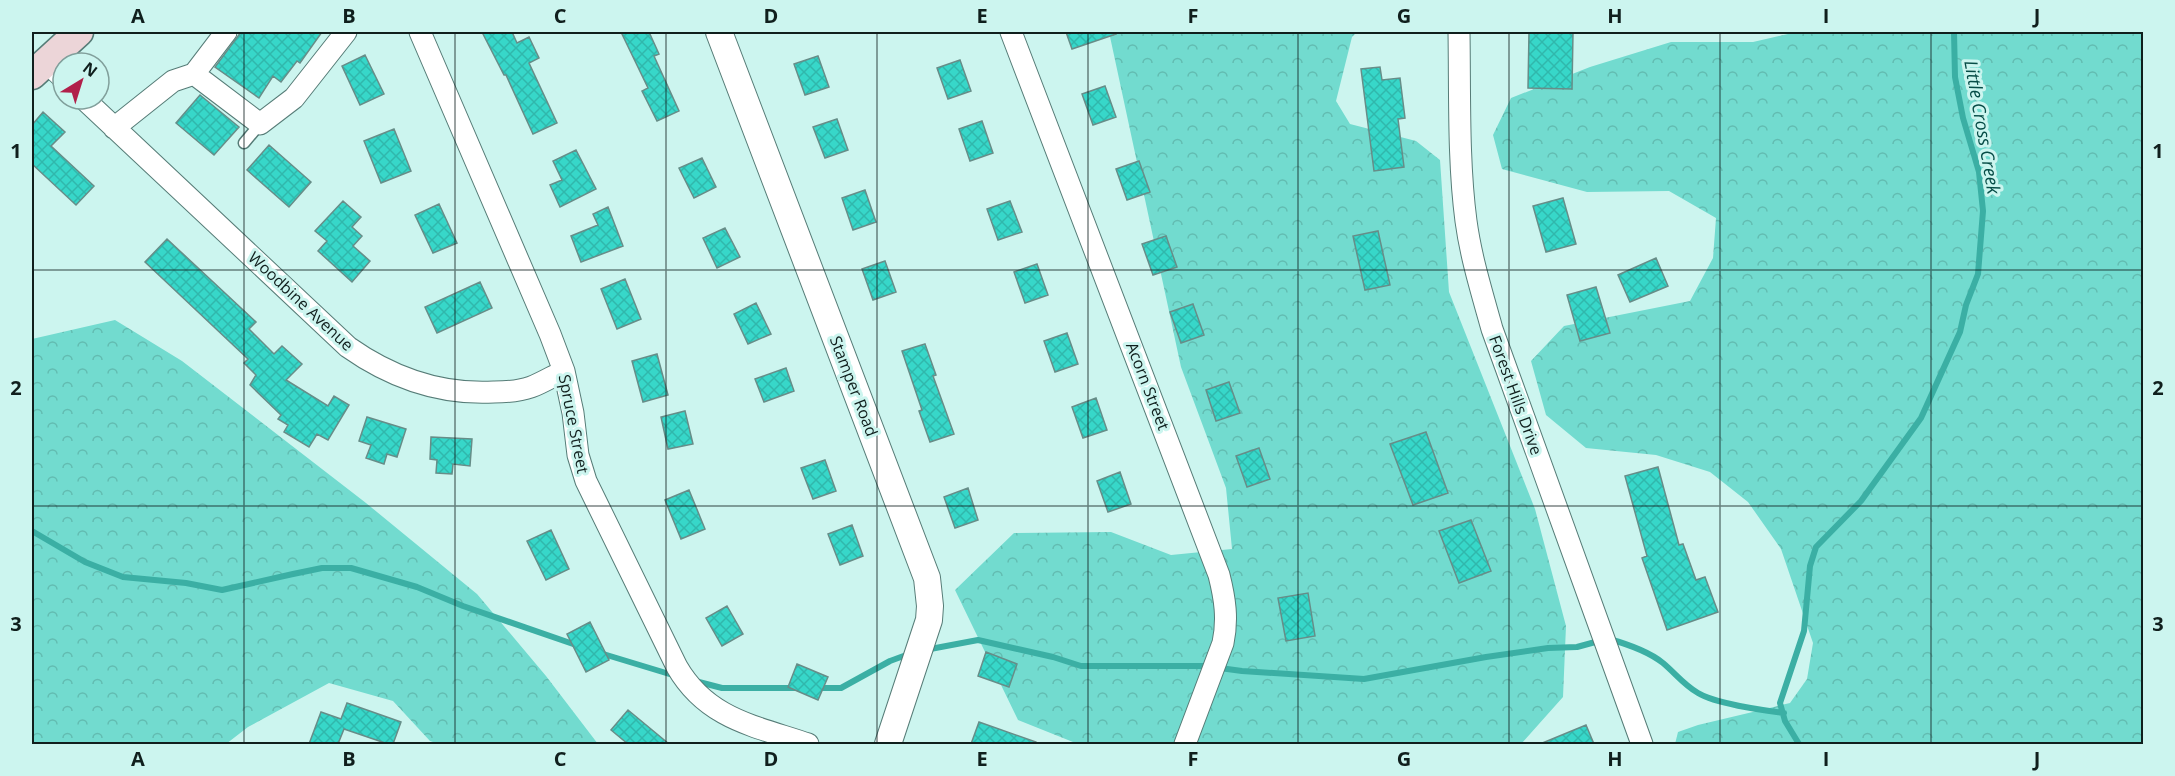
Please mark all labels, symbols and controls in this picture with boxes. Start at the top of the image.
text: A [131,2,145,29]
text: B [342,2,356,29]
text: C [554,2,567,29]
text: D [764,2,778,29]
text: E [976,2,988,29]
text: F [1188,2,1198,29]
text: G [1397,2,1411,29]
text: H [1607,2,1623,29]
text: I [1823,2,1829,29]
text: J [2032,2,2040,29]
north arrow [51,51,111,111]
text: N [78,57,102,82]
water label: Little Cross Creek [1959,58,2007,197]
text: 1 [10,137,22,164]
text: 1 [2152,137,2164,164]
street label: Woodbine Avenue [244,246,358,356]
street label: Forest Hills Drive [1484,332,1548,458]
street label: Stamper Road [825,333,883,439]
street label: Acorn Street [1121,339,1175,433]
street label: Spruce Street [554,373,594,476]
text: 2 [10,374,22,401]
text: 2 [2152,374,2164,401]
text: 3 [10,610,22,637]
text: 3 [2152,610,2164,637]
text: A [131,745,145,772]
text: B [342,745,356,772]
text: C [554,745,567,772]
text: D [764,745,778,772]
text: E [976,745,988,772]
text: F [1188,745,1198,772]
text: G [1397,745,1411,772]
text: H [1607,745,1623,772]
text: I [1823,745,1829,772]
text: J [2032,745,2040,772]

